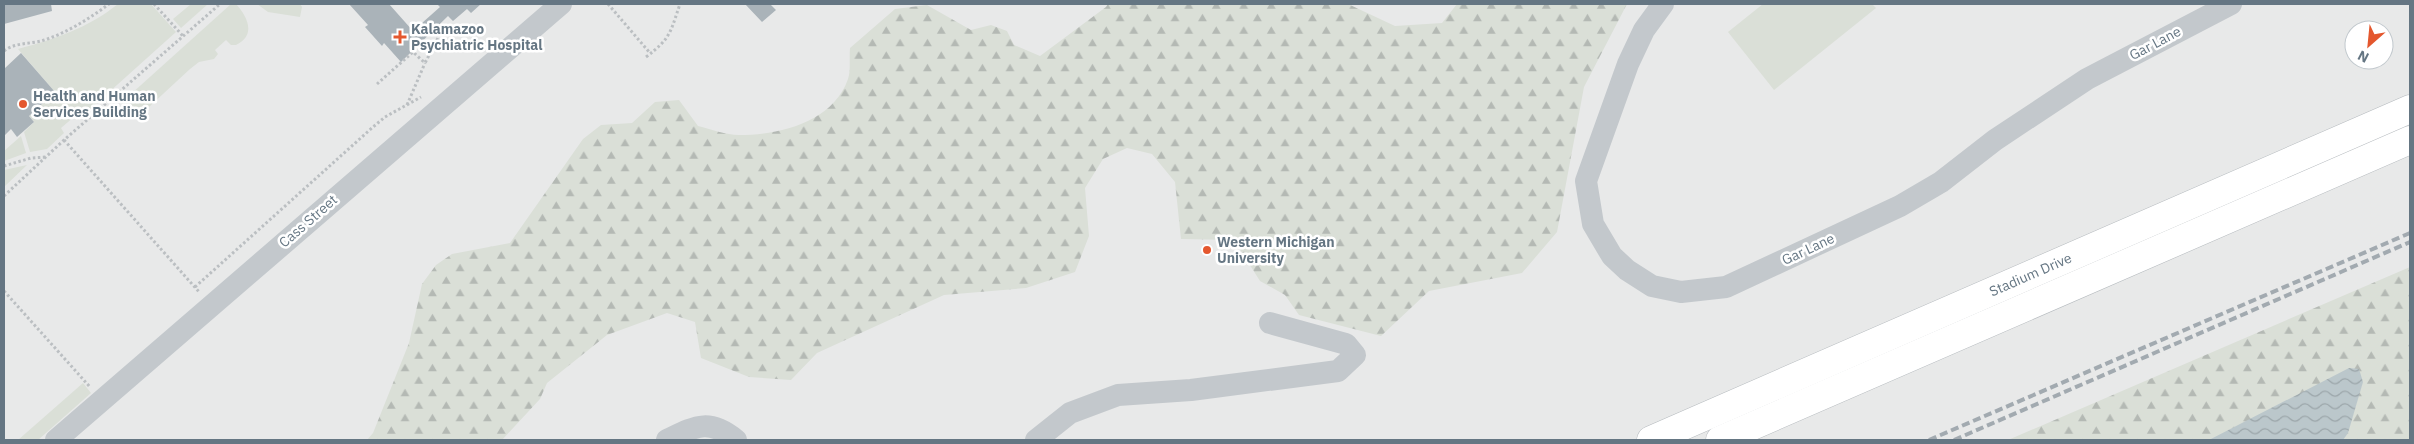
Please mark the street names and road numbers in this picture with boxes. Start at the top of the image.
street label: Gar Lane [2126,22,2184,64]
street label: Cass Street [275,191,341,251]
street label: Gar Lane [1779,229,1837,269]
street label: Stadium Drive [1986,249,2075,300]

